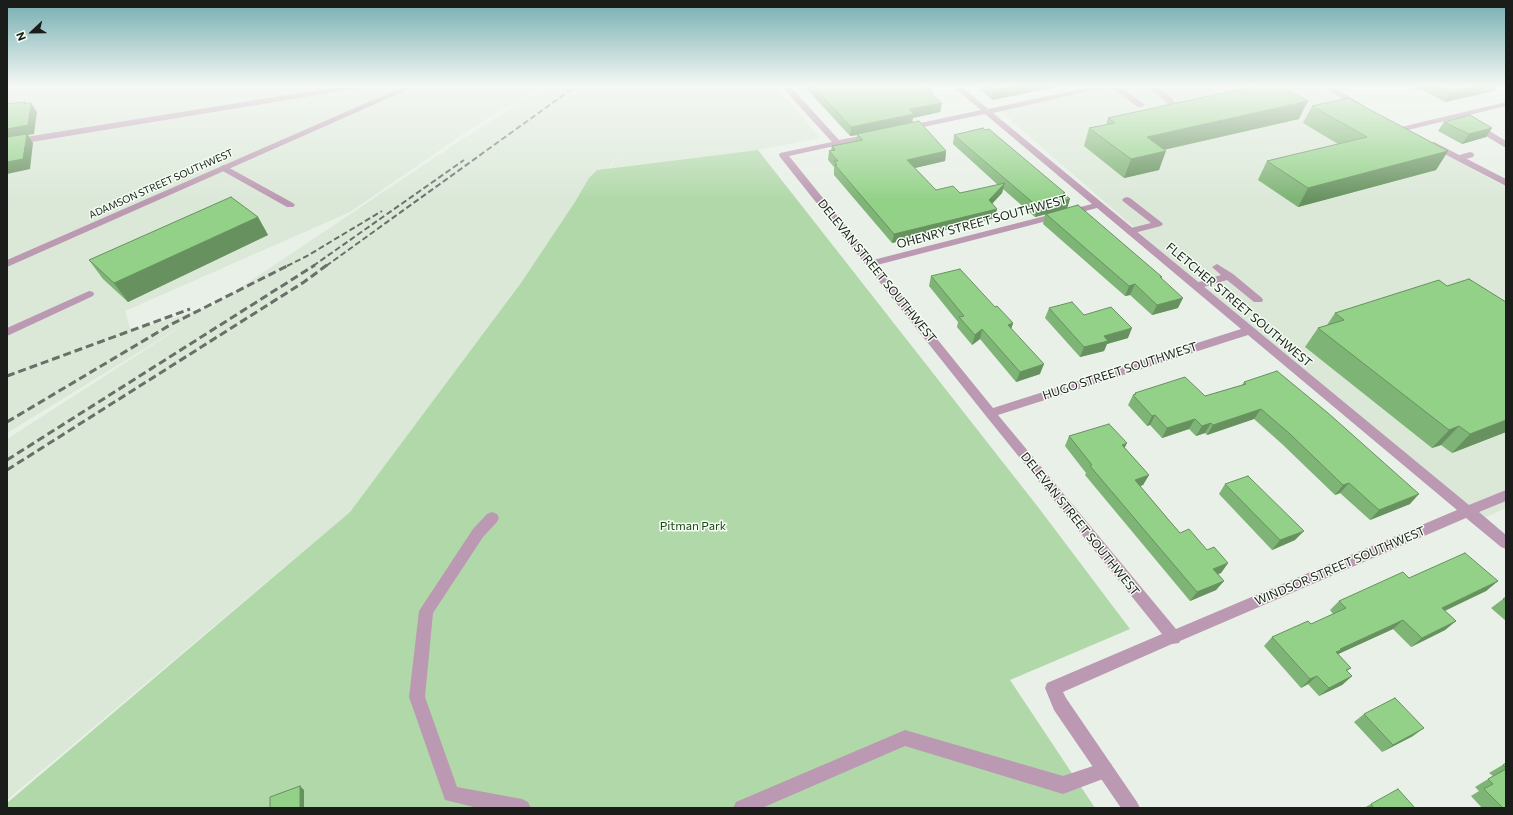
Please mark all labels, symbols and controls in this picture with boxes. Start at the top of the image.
north arrow [12,12,52,52]
text: N [13,30,28,43]
street label: ADAMSON STREET SOUTHWEST [87,147,235,221]
street label: OHENRY STREET SOUTHWEST [895,192,1069,252]
street label: DELEVAN STREET SOUTHWEST [815,197,939,345]
street label: FLETCHER STREET SOUTHWEST [1163,240,1315,370]
street label: HUGO STREET SOUTHWEST [1041,339,1199,403]
street label: DELEVAN STREET SOUTHWEST [1018,450,1142,598]
park label: Pitman Park [660,519,726,533]
street label: WINDSOR STREET SOUTHWEST [1253,523,1427,609]

